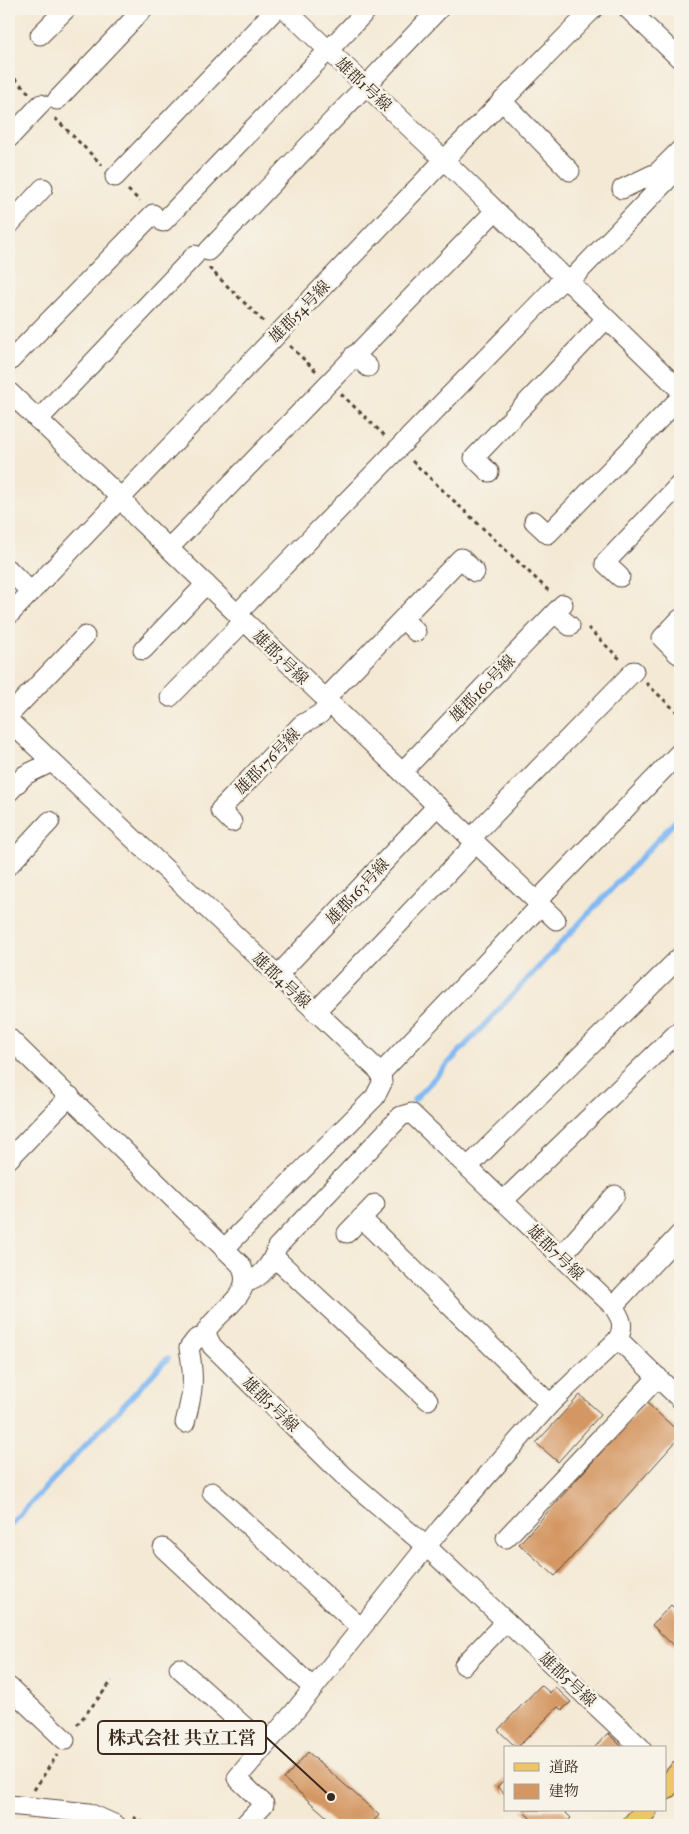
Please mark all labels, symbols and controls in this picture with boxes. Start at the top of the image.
street label: 雄郡1号線 [331,54,396,116]
street label: 雄郡54号線 [265,276,334,347]
street label: 雄郡3号線 [248,626,312,689]
street label: 雄郡160号線 [446,651,520,727]
street label: 雄郡176号線 [231,724,304,799]
street label: 雄郡163号線 [322,854,394,929]
street label: 雄郡4号線 [248,949,315,1013]
street label: 雄郡7号線 [523,1221,588,1285]
street label: 雄郡5号線 [238,1373,303,1437]
street label: 雄郡5号線 [535,1648,600,1711]
callout: 株式会社 共立工営 [98,1721,266,1754]
text: 株式会社 共立工営 [108,1727,256,1750]
legend [504,1746,666,1812]
text: 道路 [549,1758,579,1777]
text: 建物 [549,1782,579,1801]

